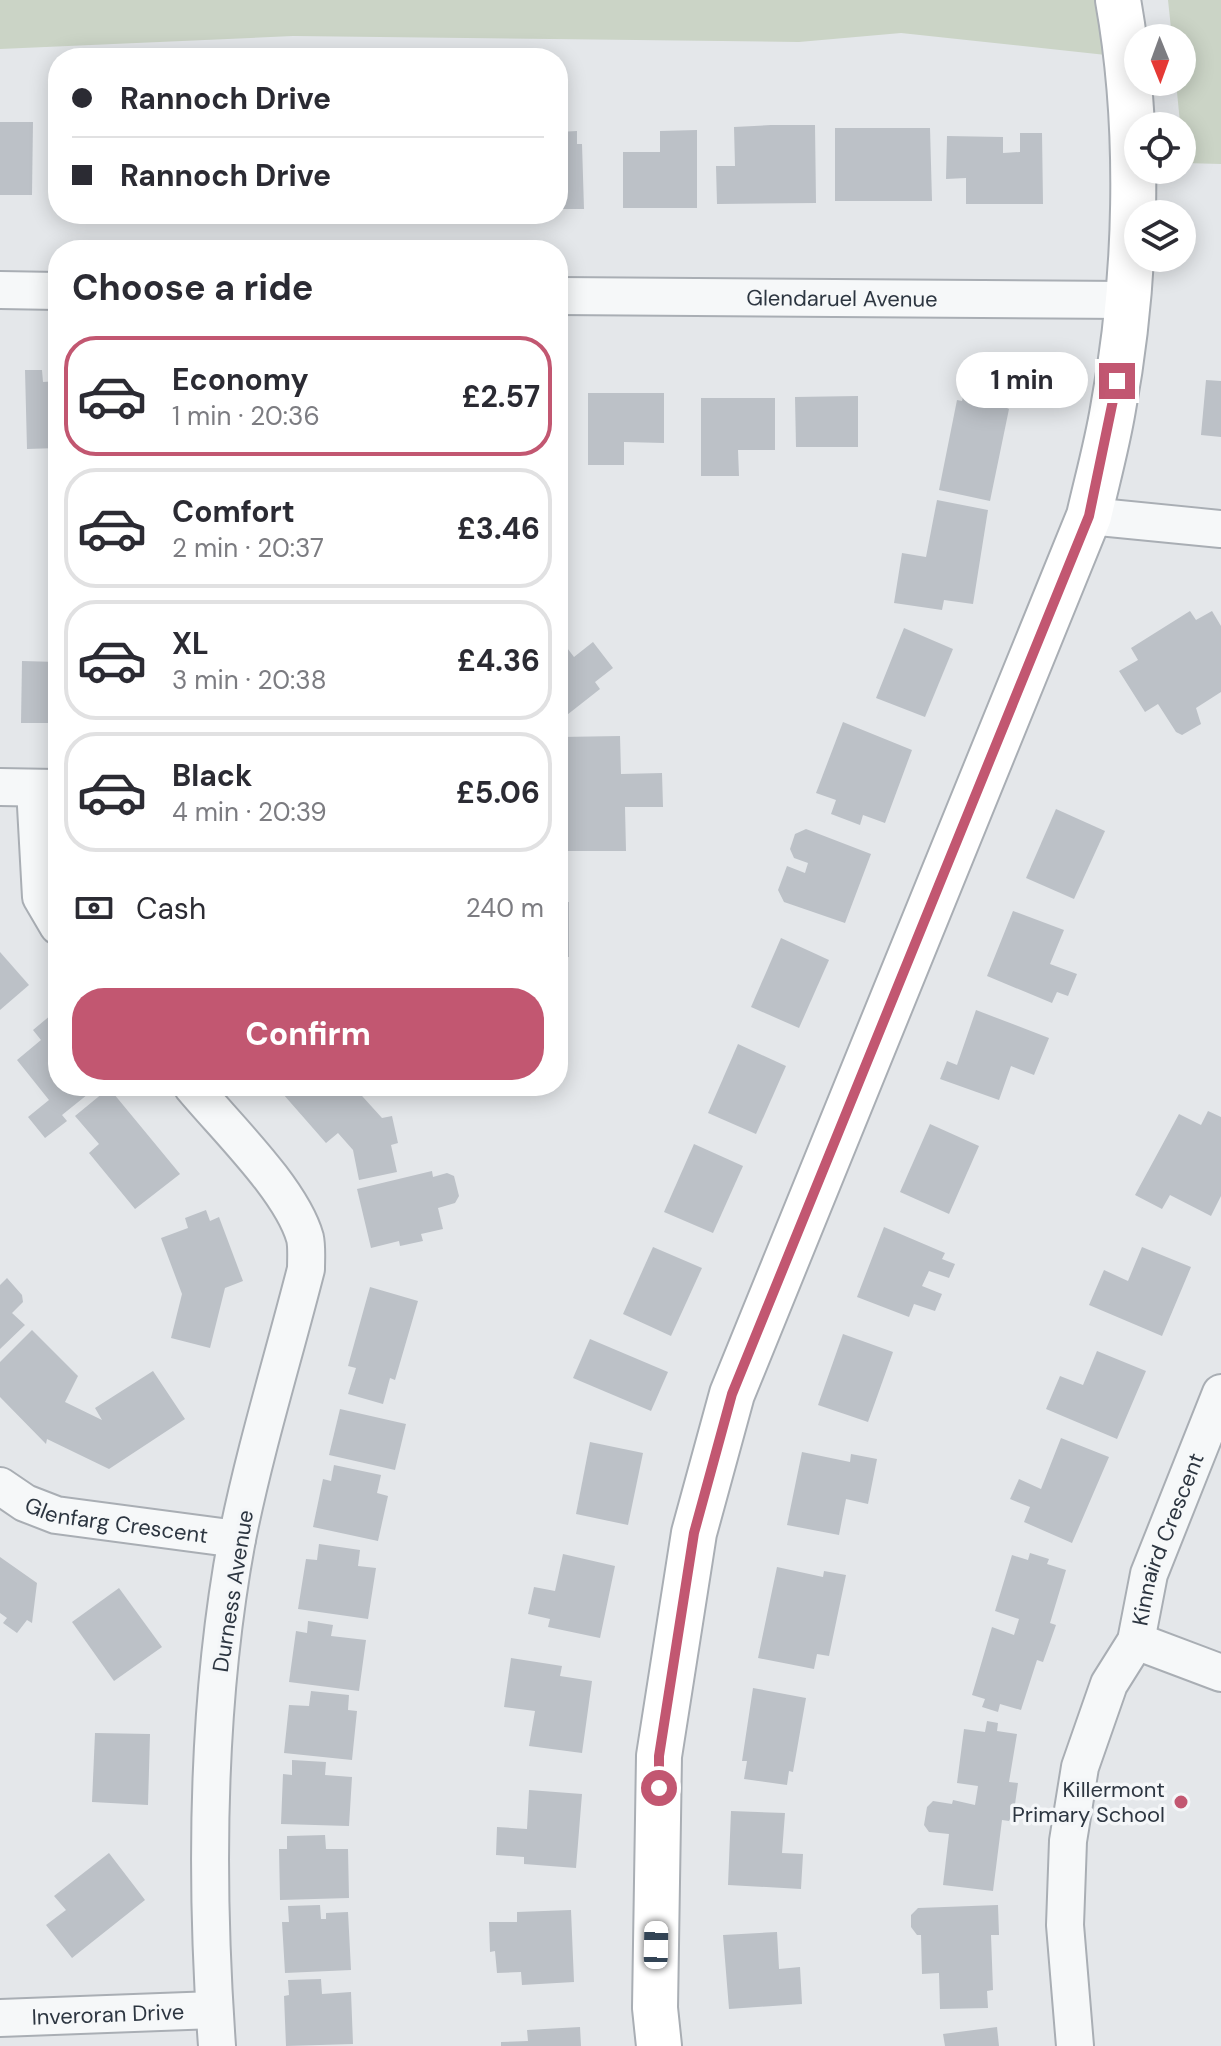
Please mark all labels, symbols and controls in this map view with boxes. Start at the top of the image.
north arrow [1124,24,1196,96]
map controls [1124,24,1196,272]
text: Rannoch Drive [120,79,331,118]
button: locate [1124,112,1196,184]
text: Rannoch Drive [120,156,331,195]
button: layers [1124,200,1196,272]
text: Choose a ride [72,264,313,311]
street label: Glendaruel Avenue [746,283,938,313]
callout: 1 min [957,353,1089,409]
icon: car [76,360,148,432]
text: Economy [172,360,309,399]
text: 1 min [990,363,1054,397]
route end [1099,363,1135,399]
text: £2.57 [462,377,540,416]
text: 1 min · 20:36 [172,399,320,433]
icon: car [76,492,148,564]
text: Comfort [172,492,295,531]
text: £3.46 [457,509,540,548]
text: 2 min · 20:37 [172,531,324,565]
icon: car [76,624,148,696]
text: XL [172,624,209,663]
text: £4.36 [457,641,540,680]
text: 3 min · 20:38 [172,663,327,697]
icon: car [76,756,148,828]
text: Black [172,756,252,795]
text: £5.06 [456,773,540,812]
text: 4 min · 20:39 [172,795,327,829]
icon: cash [72,886,116,930]
text: Cash [136,889,206,928]
text: 240 m [466,891,544,925]
button: Confirm [72,988,544,1080]
street label: Kinnaird Crescent [1125,1448,1210,1628]
street label: Glenfarg Crescent [21,1490,210,1550]
street label: Durness Avenue [206,1508,260,1674]
route start [641,1770,677,1806]
place label: Killermont Primary School [1012,1775,1165,1829]
marker: Killermont Primary School [1172,1793,1190,1811]
car [644,1921,668,1969]
street label: Inveroran Drive [31,1997,185,2031]

